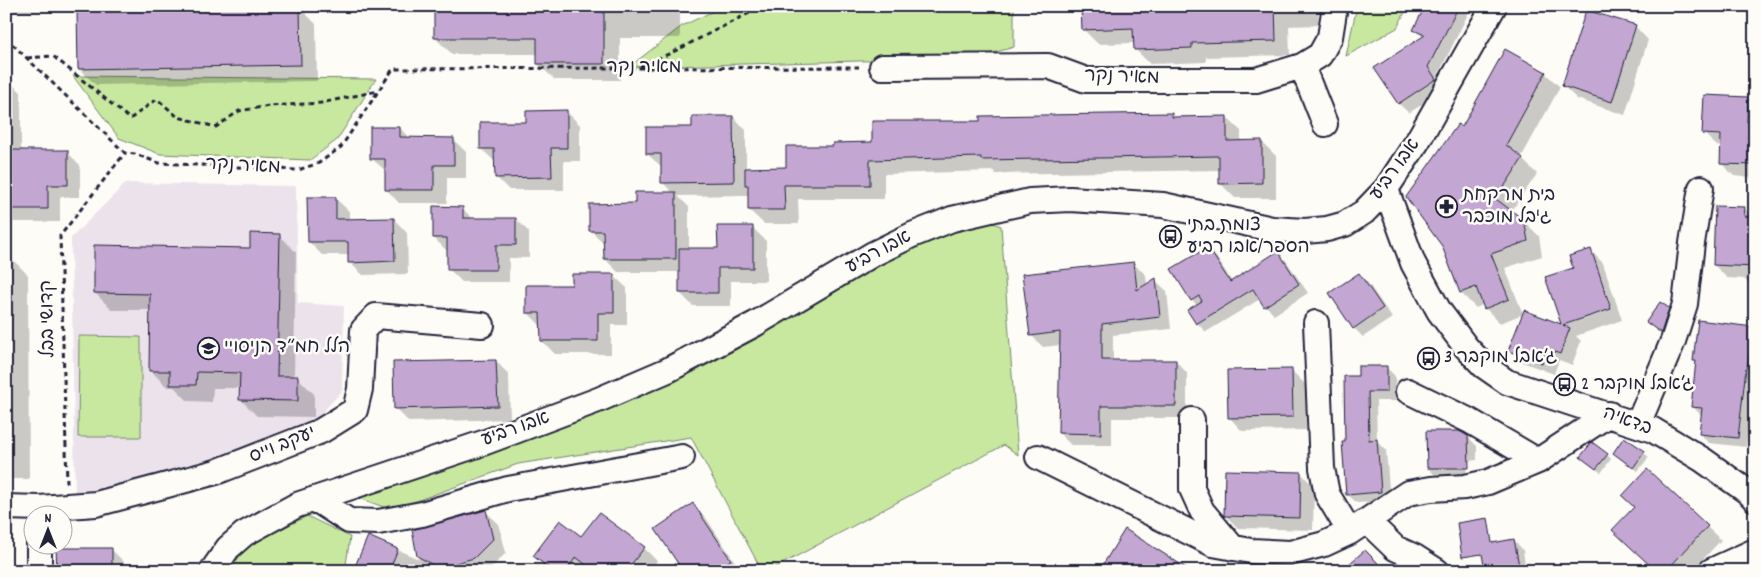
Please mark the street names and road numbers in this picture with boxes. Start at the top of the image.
street label: מאיר נקר [606,55,682,82]
street label: מאיר נקר [1084,63,1160,93]
street label: אבו רביע [1364,133,1428,207]
street label: מאיר נקר [205,152,281,182]
street label: אבו רביע [841,224,917,282]
street label: קדושי בבל [35,280,63,358]
street label: בדאיה [1598,401,1656,443]
street label: אבו רביע [478,405,554,455]
street label: יעקב וייס [246,420,320,472]

